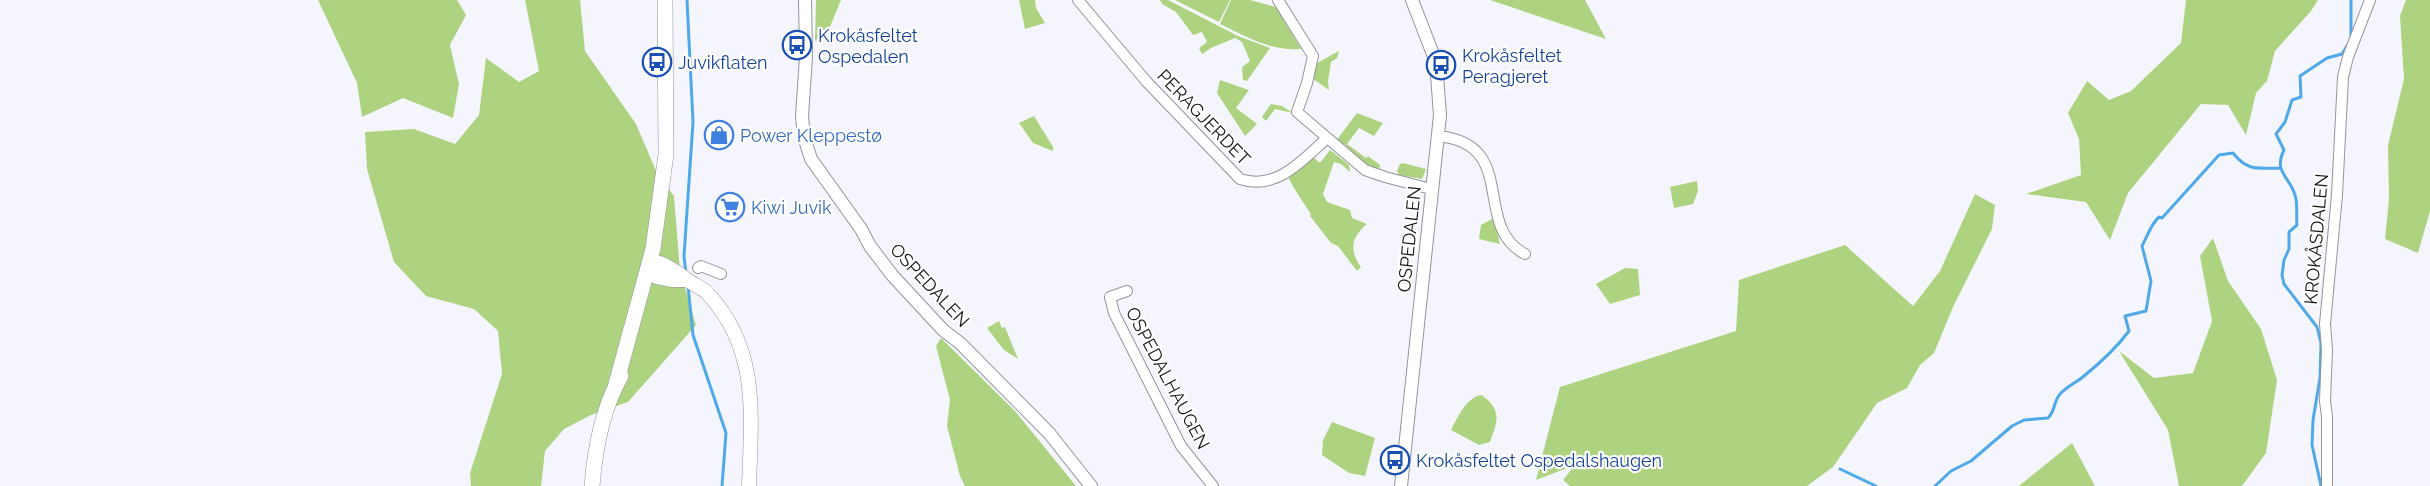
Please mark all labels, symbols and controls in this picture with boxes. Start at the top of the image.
place label: Krokåsfeltet Ospedalen [818,25,918,67]
bus stop icon: Krokåsfeltet Ospedalen [781,29,813,61]
place label: Krokåsfeltet Peragjeret [1462,45,1562,87]
bus stop icon: Juvikflaten [641,46,673,78]
bus stop icon: Krokåsfeltet Peragjeret [1425,49,1457,81]
place label: Juvikflaten [678,52,767,73]
street label: PERAGJERDET [1153,65,1255,169]
shop icon: Power Kleppestø [703,119,735,151]
place label: Power Kleppestø [740,125,882,146]
street label: KROKÅSDALEN [2299,173,2332,305]
street label: OSPEDALEN [1393,185,1425,293]
supermarket icon: Kiwi Juvik [714,191,746,223]
place label: Kiwi Juvik [751,197,832,218]
street label: OSPEDALEN [886,239,974,331]
street label: OSPEDALHAUGEN [1122,303,1214,453]
bus stop icon: Krokåsfeltet Ospedalshaugen [1379,444,1411,476]
place label: Krokåsfeltet Ospedalshaugen [1416,450,1662,471]

